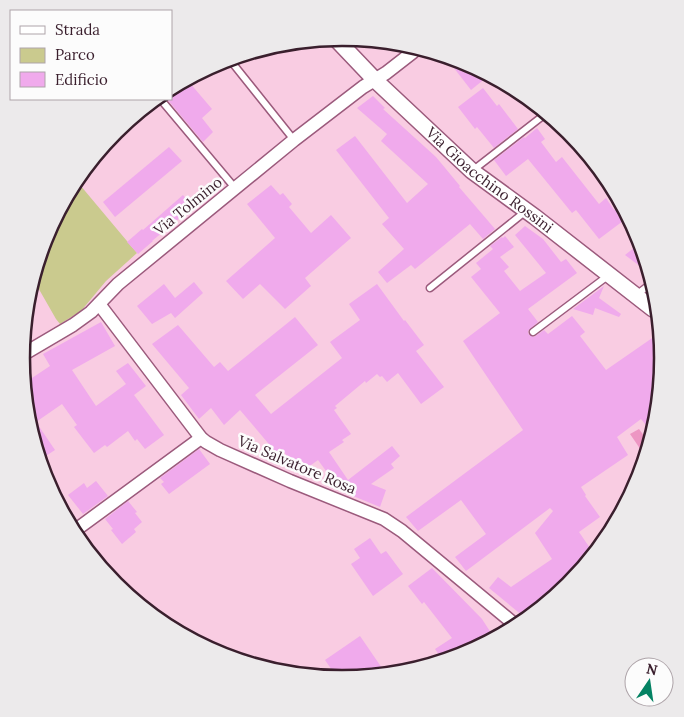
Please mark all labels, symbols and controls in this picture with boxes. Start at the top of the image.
legend [10,10,172,100]
text: Strada [55,20,100,39]
text: Parco [55,45,95,64]
text: Edificio [55,70,108,89]
street label: Via Gioacchino Rossini [422,122,557,237]
street label: Via Tolmino [149,172,226,240]
street label: Via Salvatore Rosa [234,431,359,498]
north arrow [624,657,674,707]
text: N [645,659,659,679]

